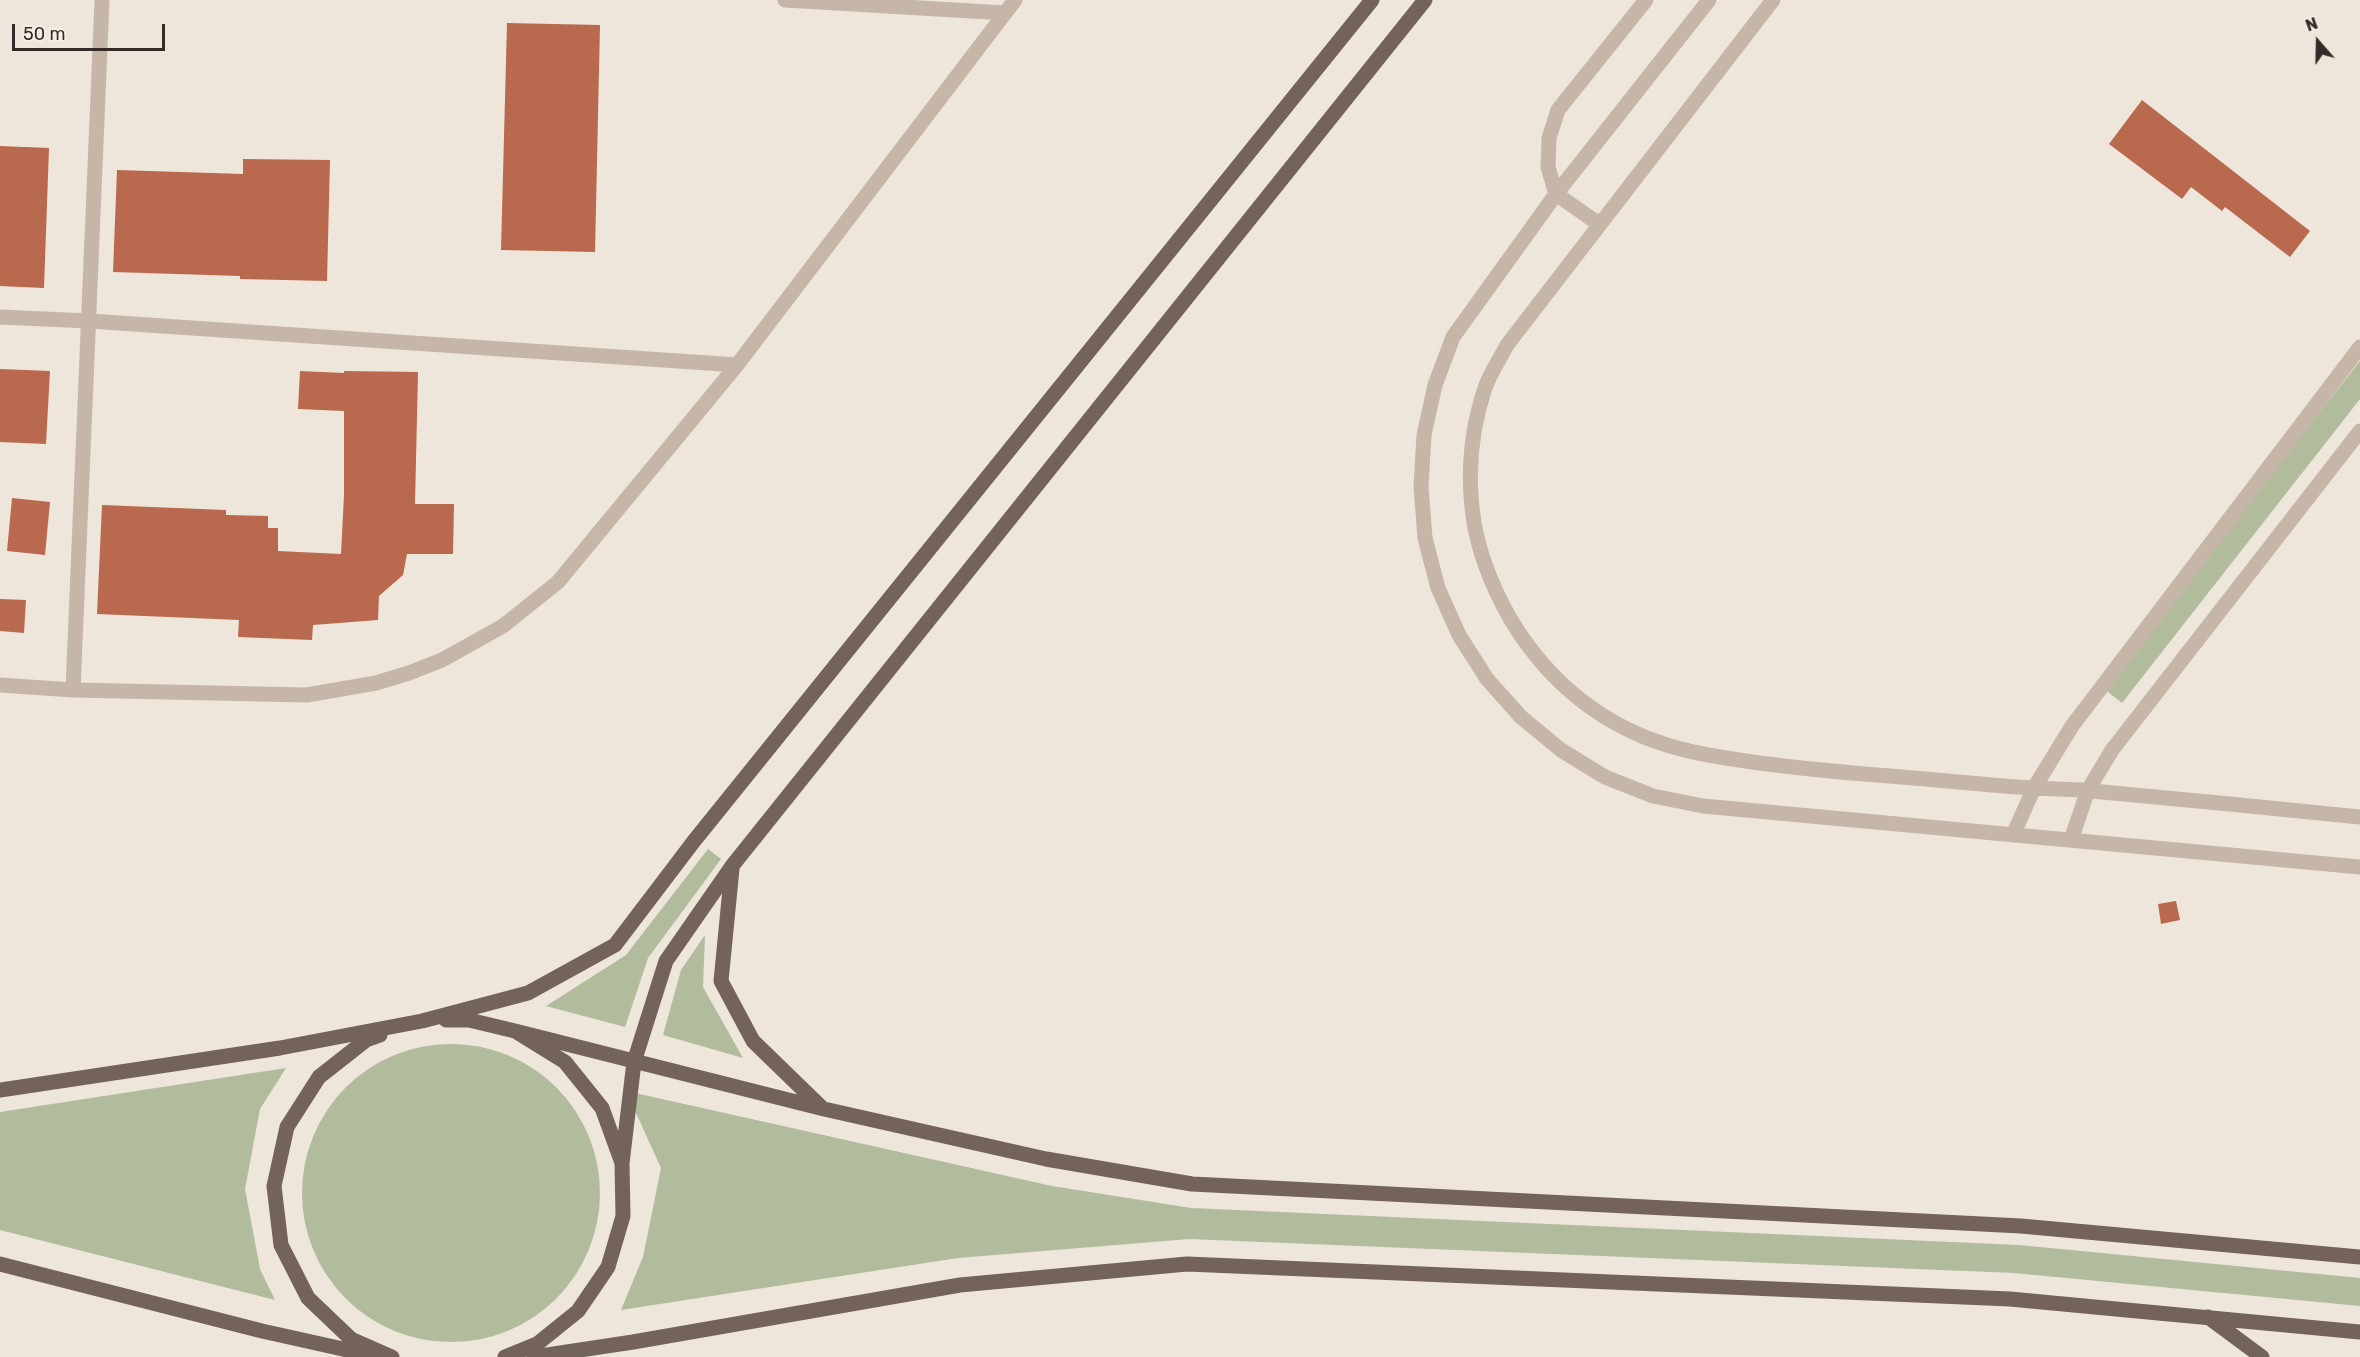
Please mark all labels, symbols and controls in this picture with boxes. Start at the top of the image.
scale bar [15,12,168,50]
north arrow [2288,12,2348,72]
text: N [2303,14,2320,36]
text: 50 m [23,23,66,45]

